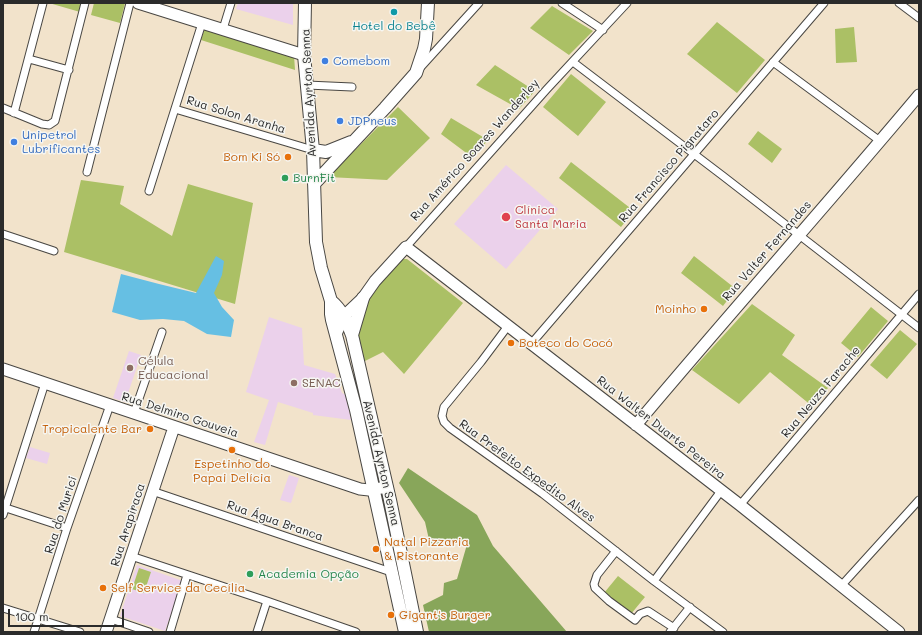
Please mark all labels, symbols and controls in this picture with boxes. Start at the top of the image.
marker: Hotel do Bebê [389,7,399,17]
place label: Hotel do Bebê [352,19,436,33]
street label: Avenida Ayrton Senna [298,28,320,158]
place label: Comebom [333,54,390,68]
marker: Comebom [320,56,330,66]
street label: Rua Américo Soares Wanderley [408,76,542,224]
street label: Rua Solon Aranha [185,93,287,137]
street label: Rua Francisco Pignataro [616,107,722,225]
place label: JDPneus [348,114,397,128]
marker: JDPneus [335,116,345,126]
place label: Unipetrol Lubrificantes [22,128,100,156]
marker: Unipetrol Lubrificantes [9,137,19,147]
place label: Bom Ki Só [223,150,280,164]
marker: Bom Ki Só [283,152,293,162]
place label: BurnFit [293,171,335,185]
marker: BurnFit [280,173,290,183]
street label: Rua Valter Fernandes [720,198,814,304]
place label: Clínica Santa Maria [515,203,587,231]
marker: Clínica Santa Maria [500,211,512,223]
place label: Moinho [655,302,696,316]
marker: Moinho [699,304,709,314]
place label: Boteco do Cocó [519,336,613,350]
marker: Boteco do Cocó [506,338,516,348]
street label: Rua Neuza Farache [778,343,864,441]
place label: Célula Educacional [138,354,209,382]
marker: Célula Educacional [125,363,135,373]
street label: Rua Walter Duarte Pereira [594,373,728,483]
place label: SENAC [302,376,341,390]
marker: SENAC [289,378,299,388]
street label: Rua Delmiro Gouveia [120,389,240,441]
street label: Avenida Ayrton Senna [360,399,402,527]
street label: Rua Prefeito Expedito Alves [456,417,598,525]
place label: Tropicalente Bar [42,422,142,436]
marker: Tropicalente Bar [145,424,155,434]
marker: Espetinho do Papai Delícia [227,445,237,455]
place label: Espetinho do Papai Delícia [193,457,271,485]
street label: Rua do Murici [42,474,80,556]
street label: Rua Arapiraca [108,482,148,568]
street label: Rua Água Branca [225,498,325,544]
place label: Natal Pizzaria & Ristorante [384,535,469,563]
marker: Natal Pizzaria & Ristorante [371,544,381,554]
place label: Academia Opção [258,567,359,581]
marker: Academia Opção [245,569,255,579]
place label: Self Service da Cecília [111,581,245,595]
marker: Self Service da Cecília [98,583,108,593]
scale bar [10,601,126,627]
text: 100 m [15,608,49,624]
place label: Gigant's Burger [399,608,491,622]
marker: Gigant's Burger [386,610,396,620]

